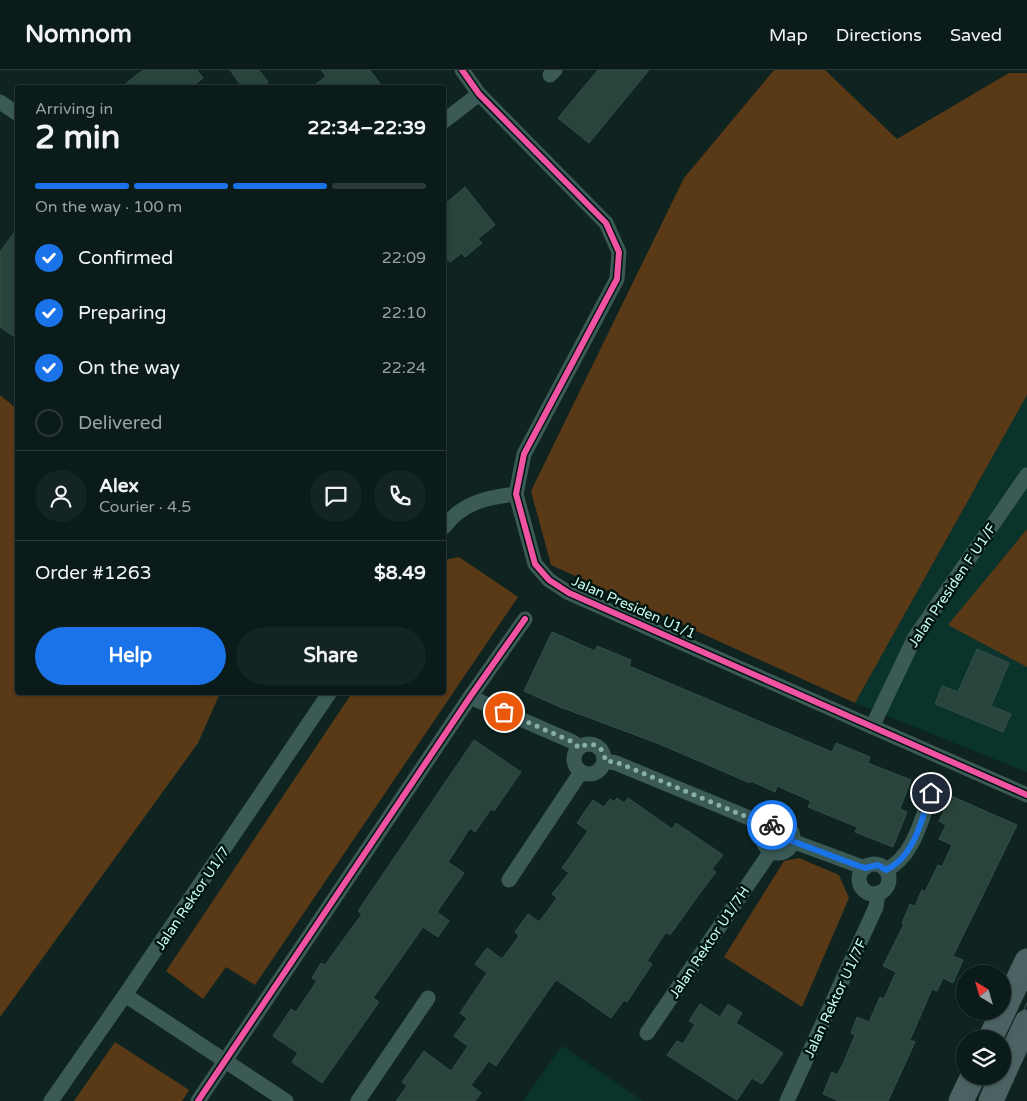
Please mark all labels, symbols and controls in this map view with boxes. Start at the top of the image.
text: Nomnom [25,20,132,49]
text: Map [769,24,808,46]
text: Directions [836,24,922,46]
text: Saved [950,24,1002,46]
text: Arriving in [35,99,113,119]
text: 22:34–22:39 [307,117,426,139]
text: 2 min [35,119,120,157]
text: On the way · 100 m [35,197,182,217]
icon: check [35,244,63,272]
text: Confirmed [78,247,173,269]
text: 22:09 [382,248,426,268]
icon: check [35,299,63,327]
text: Preparing [78,302,167,324]
text: 22:10 [382,303,426,323]
icon: check [35,354,63,382]
text: On the way [78,357,180,379]
text: 22:24 [382,358,426,378]
text: Delivered [78,412,163,434]
button: person [35,470,87,522]
button: chat [310,470,362,522]
button: phone [374,470,426,522]
text: Alex [99,475,139,497]
text: Courier · 4.5 [99,497,191,517]
street label: Jalan Presiden F U1/F [905,520,1000,650]
text: Order #1263 [35,562,152,584]
text: $8.49 [374,562,426,584]
street label: Jalan Presiden U1/1 [569,572,698,642]
button: Help [35,627,226,685]
button: Share [236,627,426,685]
pin [483,691,525,733]
icon: bag [490,698,518,726]
pin [910,772,952,814]
icon: home [917,779,945,807]
courier [747,800,797,850]
icon: bike [758,811,786,839]
street label: Jalan Rektor U1/7 [152,843,233,953]
street label: Jalan Rektor U1/7H [666,883,753,1001]
street label: Jalan Rektor U1/7F [800,936,871,1060]
north arrow [956,965,1011,1020]
map controls [956,965,1011,1085]
button: layers [956,1030,1011,1085]

